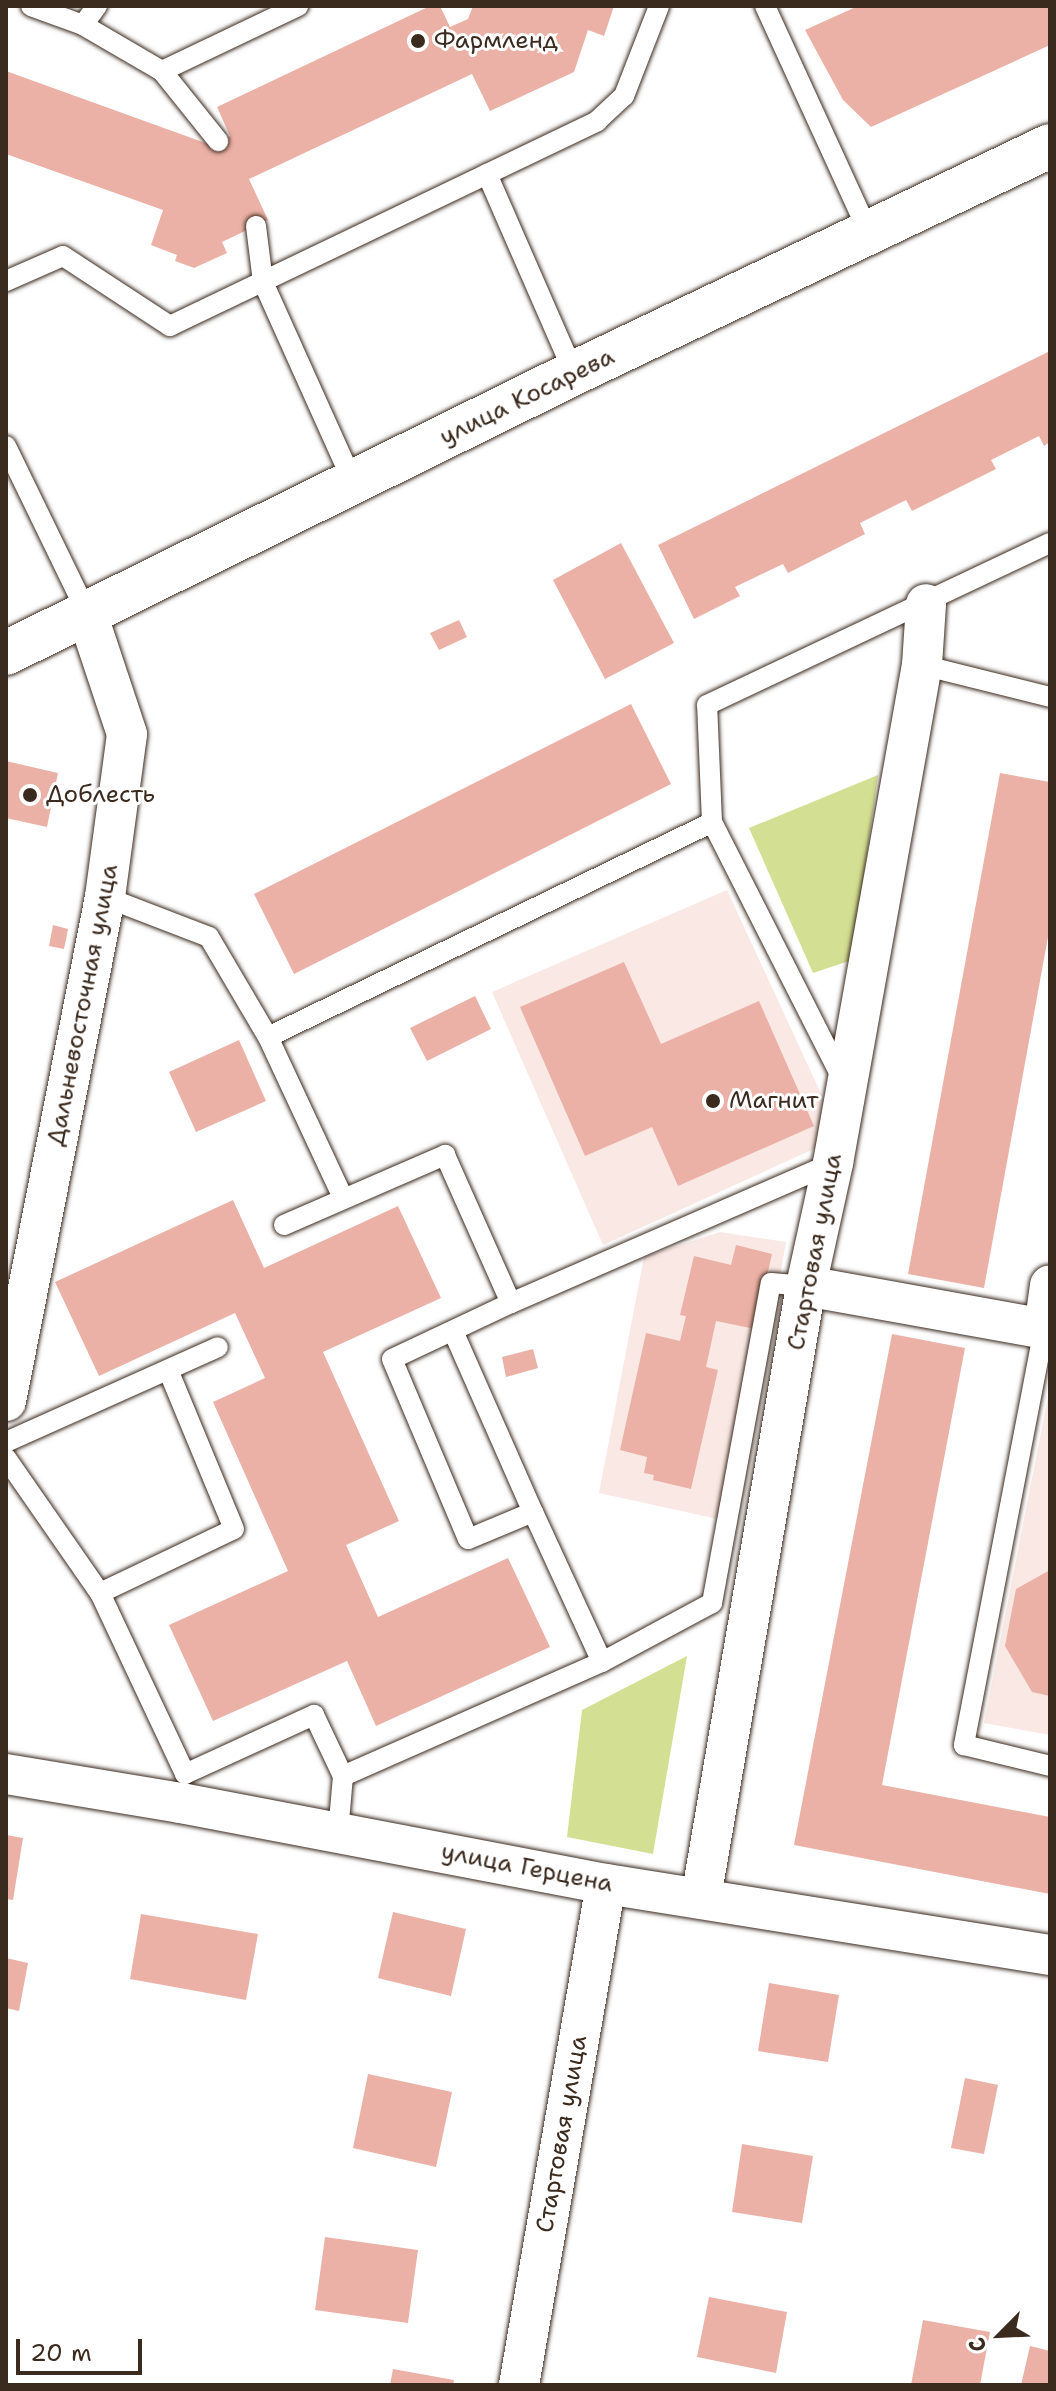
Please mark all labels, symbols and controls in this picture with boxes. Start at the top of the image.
place label: Фармленд [434,27,558,55]
marker: Фармленд [409,32,427,50]
street label: улица Косарева [435,342,619,452]
place label: Доблесть [46,781,155,809]
marker: Доблесть [21,786,39,804]
street label: Дальневосточная улица [42,862,124,1148]
place label: Магнит [729,1087,818,1115]
marker: Магнит [704,1092,722,1110]
street label: Стартовая улица [782,1151,848,1353]
street label: улица Герцена [439,1837,615,1899]
street label: Стартовая улица [530,2033,594,2235]
north arrow [960,2295,1040,2375]
scale bar [20,2323,146,2373]
text: С [962,2333,994,2357]
text: 20 m [30,2337,92,2369]

